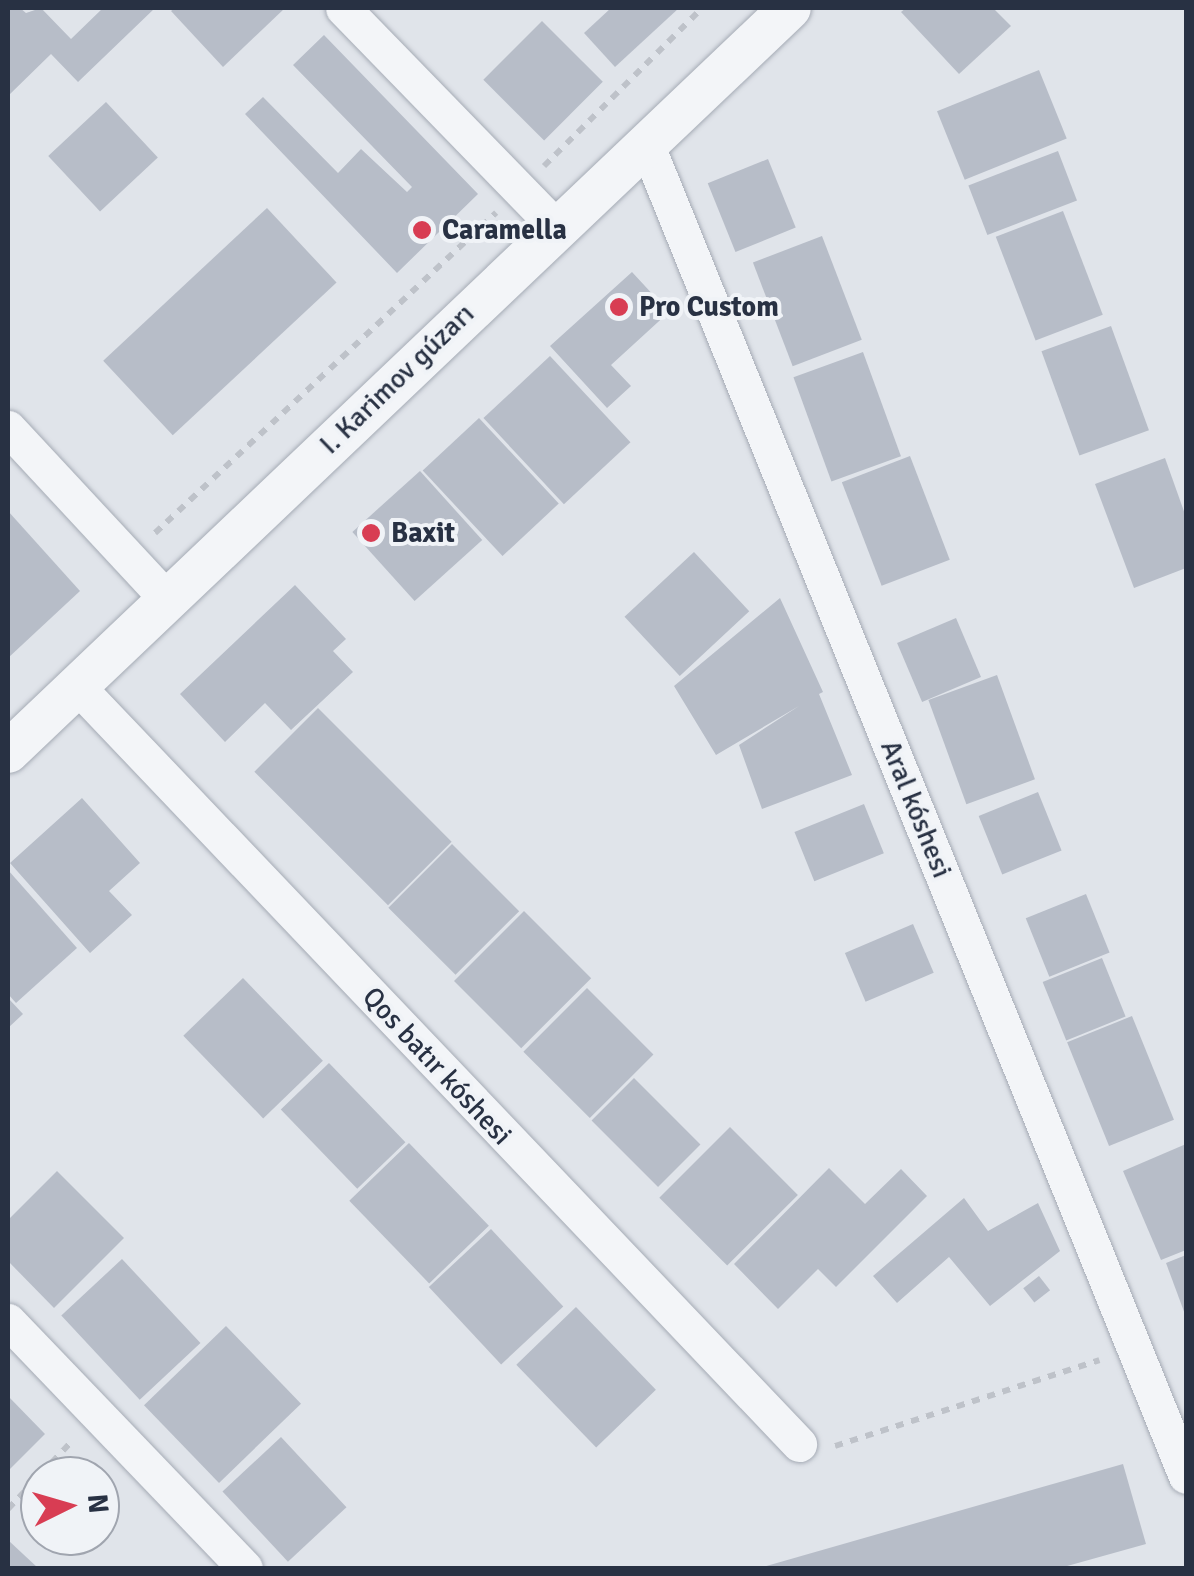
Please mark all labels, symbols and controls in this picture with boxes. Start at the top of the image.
place label: Caramella [442,213,567,247]
marker: Caramella [411,219,433,241]
place label: Pro Custom [639,290,779,324]
marker: Pro Custom [608,296,630,318]
street label: I. Karimov gúzarı [313,297,481,461]
place label: Baxit [391,516,455,550]
marker: Baxit [360,522,382,544]
street label: Aral kóshesi [873,735,959,883]
street label: Qos batır kóshesi [355,980,519,1152]
north arrow [20,1456,120,1556]
text: N [80,1492,116,1515]

